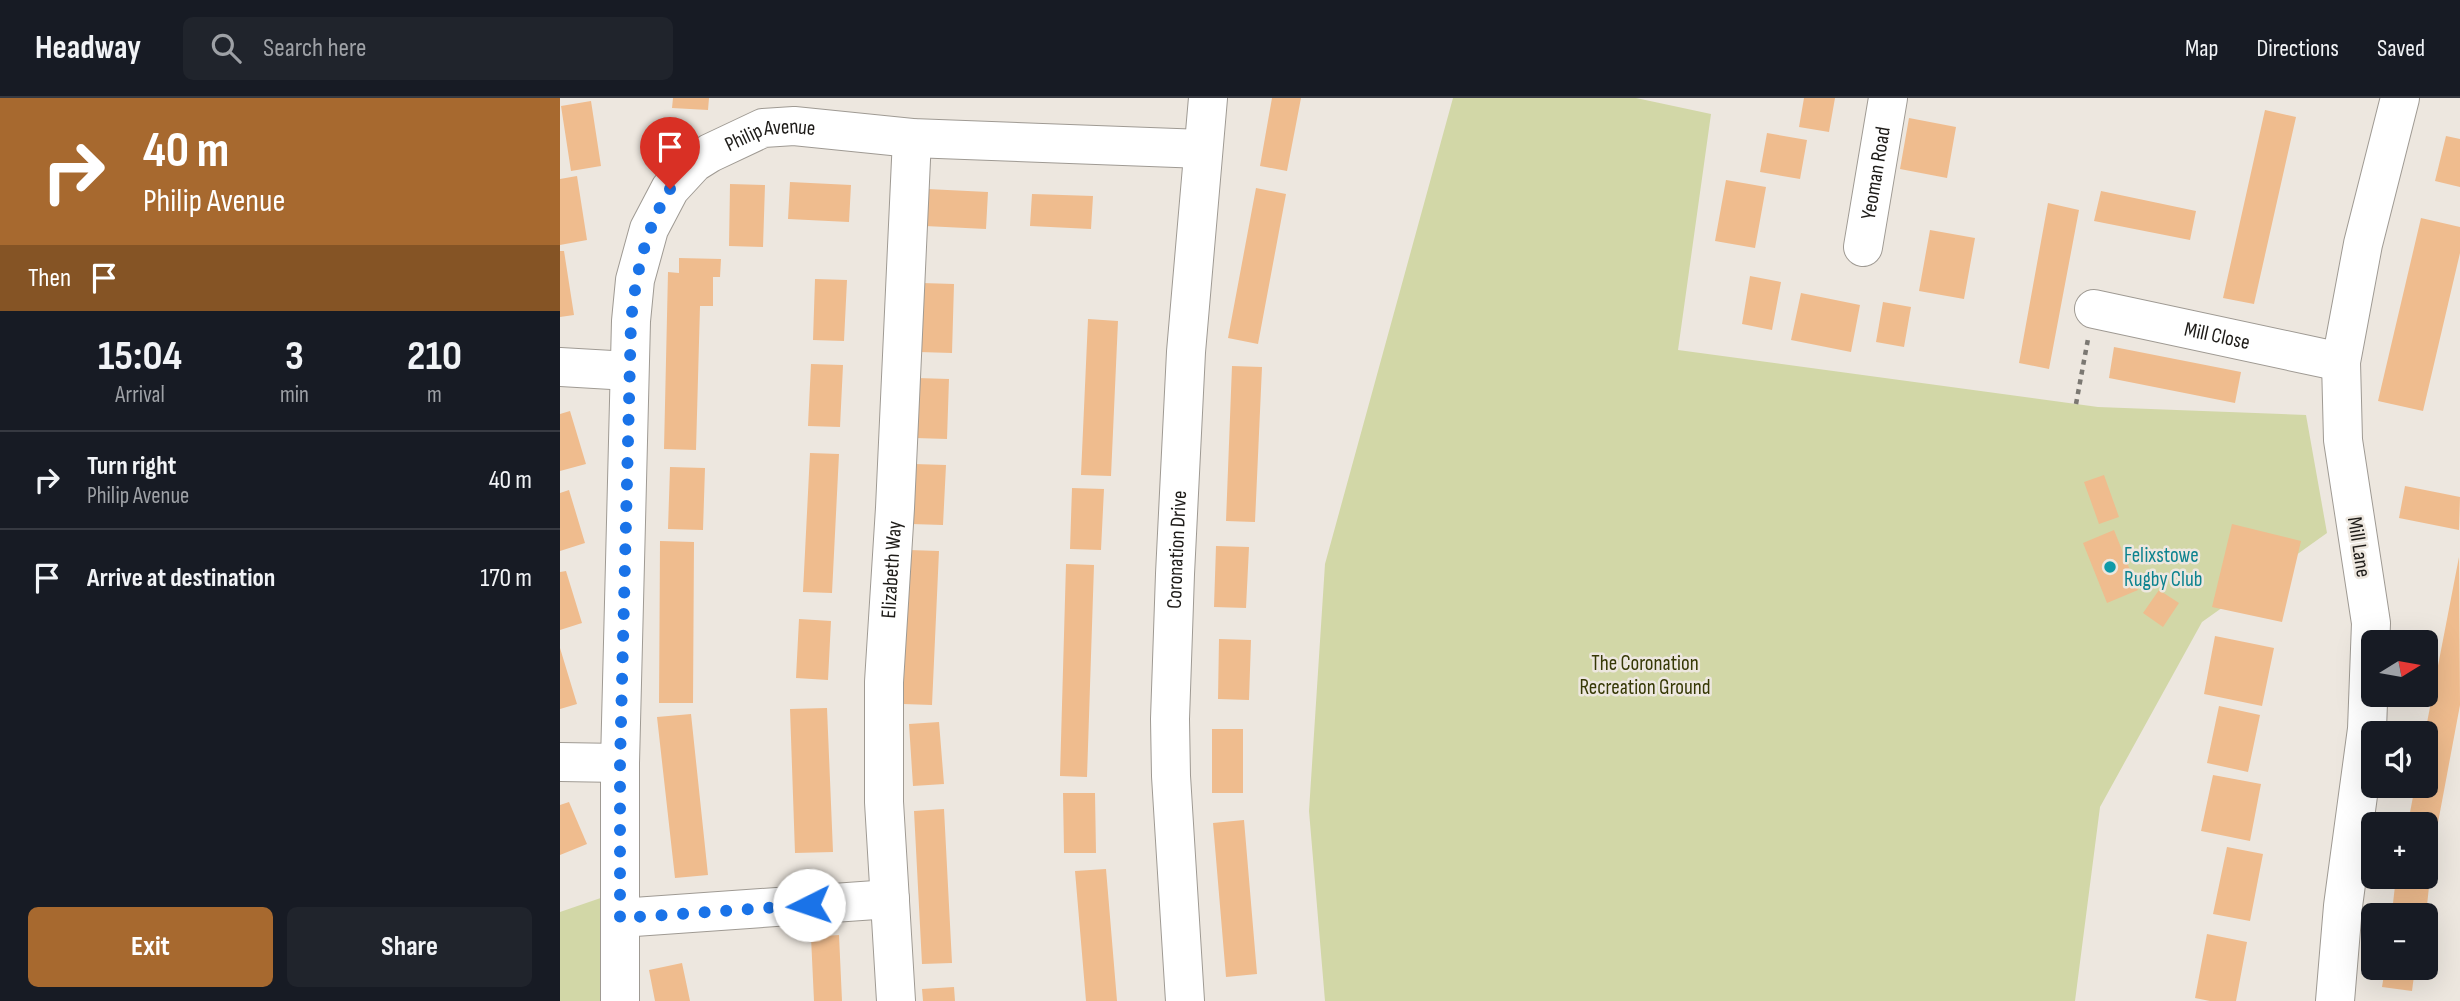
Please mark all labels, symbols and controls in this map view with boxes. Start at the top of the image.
search box [183,17,673,80]
text: Headway [35,28,141,68]
icon: search [207,29,245,67]
text: Search here [263,33,366,64]
text: Map [2185,34,2218,63]
text: Directions [2256,34,2339,63]
text: Saved [2377,34,2425,63]
street label: Philip Avenue [721,113,817,157]
pin [640,117,700,189]
text: 40 m [143,122,229,181]
street label: Yeoman Road [1855,125,1895,221]
icon: right [28,126,119,217]
icon: arrive [651,128,689,166]
text: Philip Avenue [143,182,285,221]
icon: arrive [85,259,123,297]
text: Then [28,263,71,294]
street label: Mill Close [2182,316,2252,355]
text: 15:04 [98,331,182,382]
text: 3 [285,331,304,382]
text: 210 [407,331,462,382]
text: Arrival [115,381,165,409]
text: min [280,381,309,409]
text: m [427,381,442,409]
text: Turn right [87,451,176,482]
icon: right [28,461,66,499]
text: 40 m [489,465,532,496]
text: Philip Avenue [87,482,189,510]
street label: Coronation Drive [1161,490,1192,609]
street label: Mill Lane [2342,515,2376,579]
street label: Elizabeth Way [876,520,907,619]
place label: Felixstowe Rugby Club [2124,543,2202,592]
icon: arrive [28,559,66,597]
marker: Felixstowe Rugby Club [2102,559,2118,575]
text: Arrive at destination [87,563,275,594]
text: 170 m [480,563,532,594]
north arrow [2361,630,2438,707]
map controls [2361,630,2438,980]
park label: The Coronation Recreation Ground [1579,651,1711,700]
button: sound [2361,721,2438,798]
button: + [2361,812,2438,889]
position arrow [772,868,846,942]
button: − [2361,903,2438,980]
button: Exit [28,907,273,987]
button: Share [287,907,532,987]

